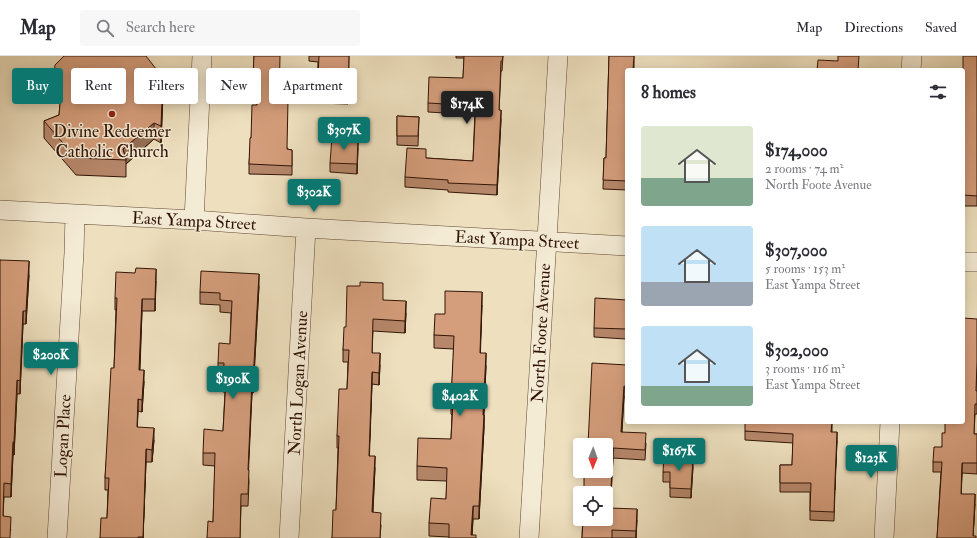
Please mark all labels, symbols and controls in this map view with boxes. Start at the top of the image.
search box [80,10,360,46]
text: Map [20,16,56,40]
icon: search [94,17,116,39]
text: Search here [126,18,195,37]
text: Map [796,19,822,36]
text: Directions [844,19,903,36]
text: Saved [925,19,957,36]
chip: Buy [12,68,63,104]
chip: Rent [71,68,126,104]
chip: Filters [134,68,198,104]
chip: New [206,68,261,104]
chip: Apartment [269,68,357,104]
icon: filters [927,81,949,103]
text: 8 homes [641,82,696,103]
pin: $174K [439,91,495,125]
text: $174K [450,96,484,112]
marker: Divine Redeemer Catholic Church [107,109,117,119]
pin: $307K [316,117,372,151]
place label: Divine Redeemer Catholic Church [53,121,172,162]
text: $307K [327,122,361,138]
text: $174,000 [765,140,828,161]
icon: home [673,142,721,190]
text: 2 rooms · 74 m² [765,161,843,177]
text: North Foote Avenue [765,177,872,193]
pin: $302K [286,179,342,213]
text: $302K [297,184,331,200]
street label: East Yampa Street [131,207,257,236]
street label: East Yampa Street [454,226,580,255]
text: $307,000 [765,240,828,261]
icon: home [673,242,721,290]
text: 5 rooms · 153 m² [765,261,845,277]
street label: North Foote Avenue [527,263,555,403]
text: East Yampa Street [765,277,860,293]
street label: North Logan Avenue [284,310,312,456]
text: $302,000 [765,340,829,361]
pin: $200K [23,342,79,376]
icon: home [673,342,721,390]
text: $200K [33,347,69,363]
text: 3 rooms · 116 m² [765,361,845,377]
pin: $190K [205,366,261,400]
text: $190K [216,371,250,387]
text: East Yampa Street [765,377,860,393]
pin: $402K [432,383,488,417]
text: $402K [442,388,478,404]
street label: Logan Place [50,394,76,478]
north arrow [573,438,613,478]
map controls [573,438,613,526]
pin: $167K [651,438,707,472]
text: $167K [662,443,696,459]
pin: $123K [843,445,899,479]
text: $123K [855,450,887,466]
button: locate [573,486,613,526]

